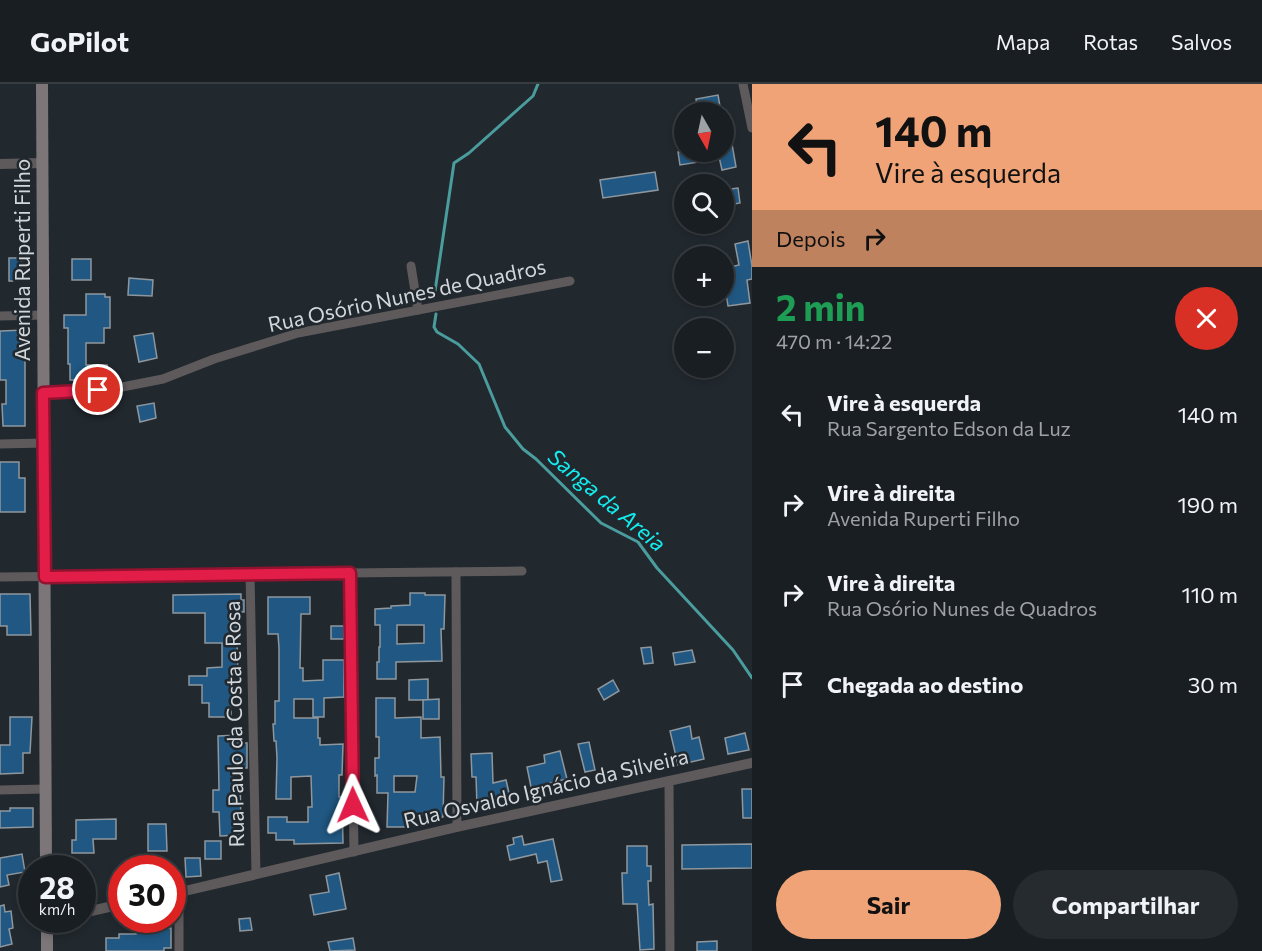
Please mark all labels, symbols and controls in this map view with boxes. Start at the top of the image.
text: GoPilot [30,24,129,58]
text: Mapa [996,29,1050,54]
text: Rotas [1083,29,1138,54]
text: Salvos [1171,29,1232,54]
north arrow [674,102,734,162]
map controls [674,102,734,378]
text: 140 m [875,104,992,156]
icon: left [776,108,854,186]
text: Vire à esquerda [875,156,1061,189]
street label: Avenida Ruperti Filho [9,159,34,361]
button: search [674,174,734,234]
icon: right [858,222,891,255]
text: Depois [776,225,846,252]
button: + [674,246,734,306]
street label: Rua Osório Nunes de Quadros [265,253,548,336]
text: 2 min [776,284,866,328]
button: close [1175,287,1238,350]
button: − [674,318,734,378]
text: 470 m · 14:22 [776,329,892,353]
pin [72,364,123,415]
icon: arrive [81,373,114,406]
text: Vire à esquerda [827,389,981,416]
icon: left [776,398,809,431]
text: 140 m [1178,401,1238,428]
text: Rua Sargento Edson da Luz [827,416,1071,440]
water label: Sanga da Areia [543,443,672,557]
text: Vire à direita [827,479,955,506]
icon: right [776,488,809,521]
text: 190 m [1177,491,1238,518]
text: Avenida Ruperti Filho [827,506,1020,530]
text: Vire à direita [827,569,955,596]
icon: right [776,578,809,611]
text: 110 m [1181,581,1238,608]
text: Rua Osório Nunes de Quadros [827,596,1097,620]
street label: Rua Paulo da Costa e Rosa [219,600,248,848]
icon: arrive [776,668,809,701]
text: Chegada ao destino [827,671,1023,698]
text: 30 m [1188,671,1238,698]
street label: Rua Osvaldo Ignácio da Silveira [401,743,690,833]
position arrow [321,773,385,837]
speed limit sign: 30 [108,855,186,933]
text: 28 [39,868,75,905]
button: Sair [776,870,1001,939]
button: Compartilhar [1013,870,1238,939]
text: km/h [39,900,75,918]

